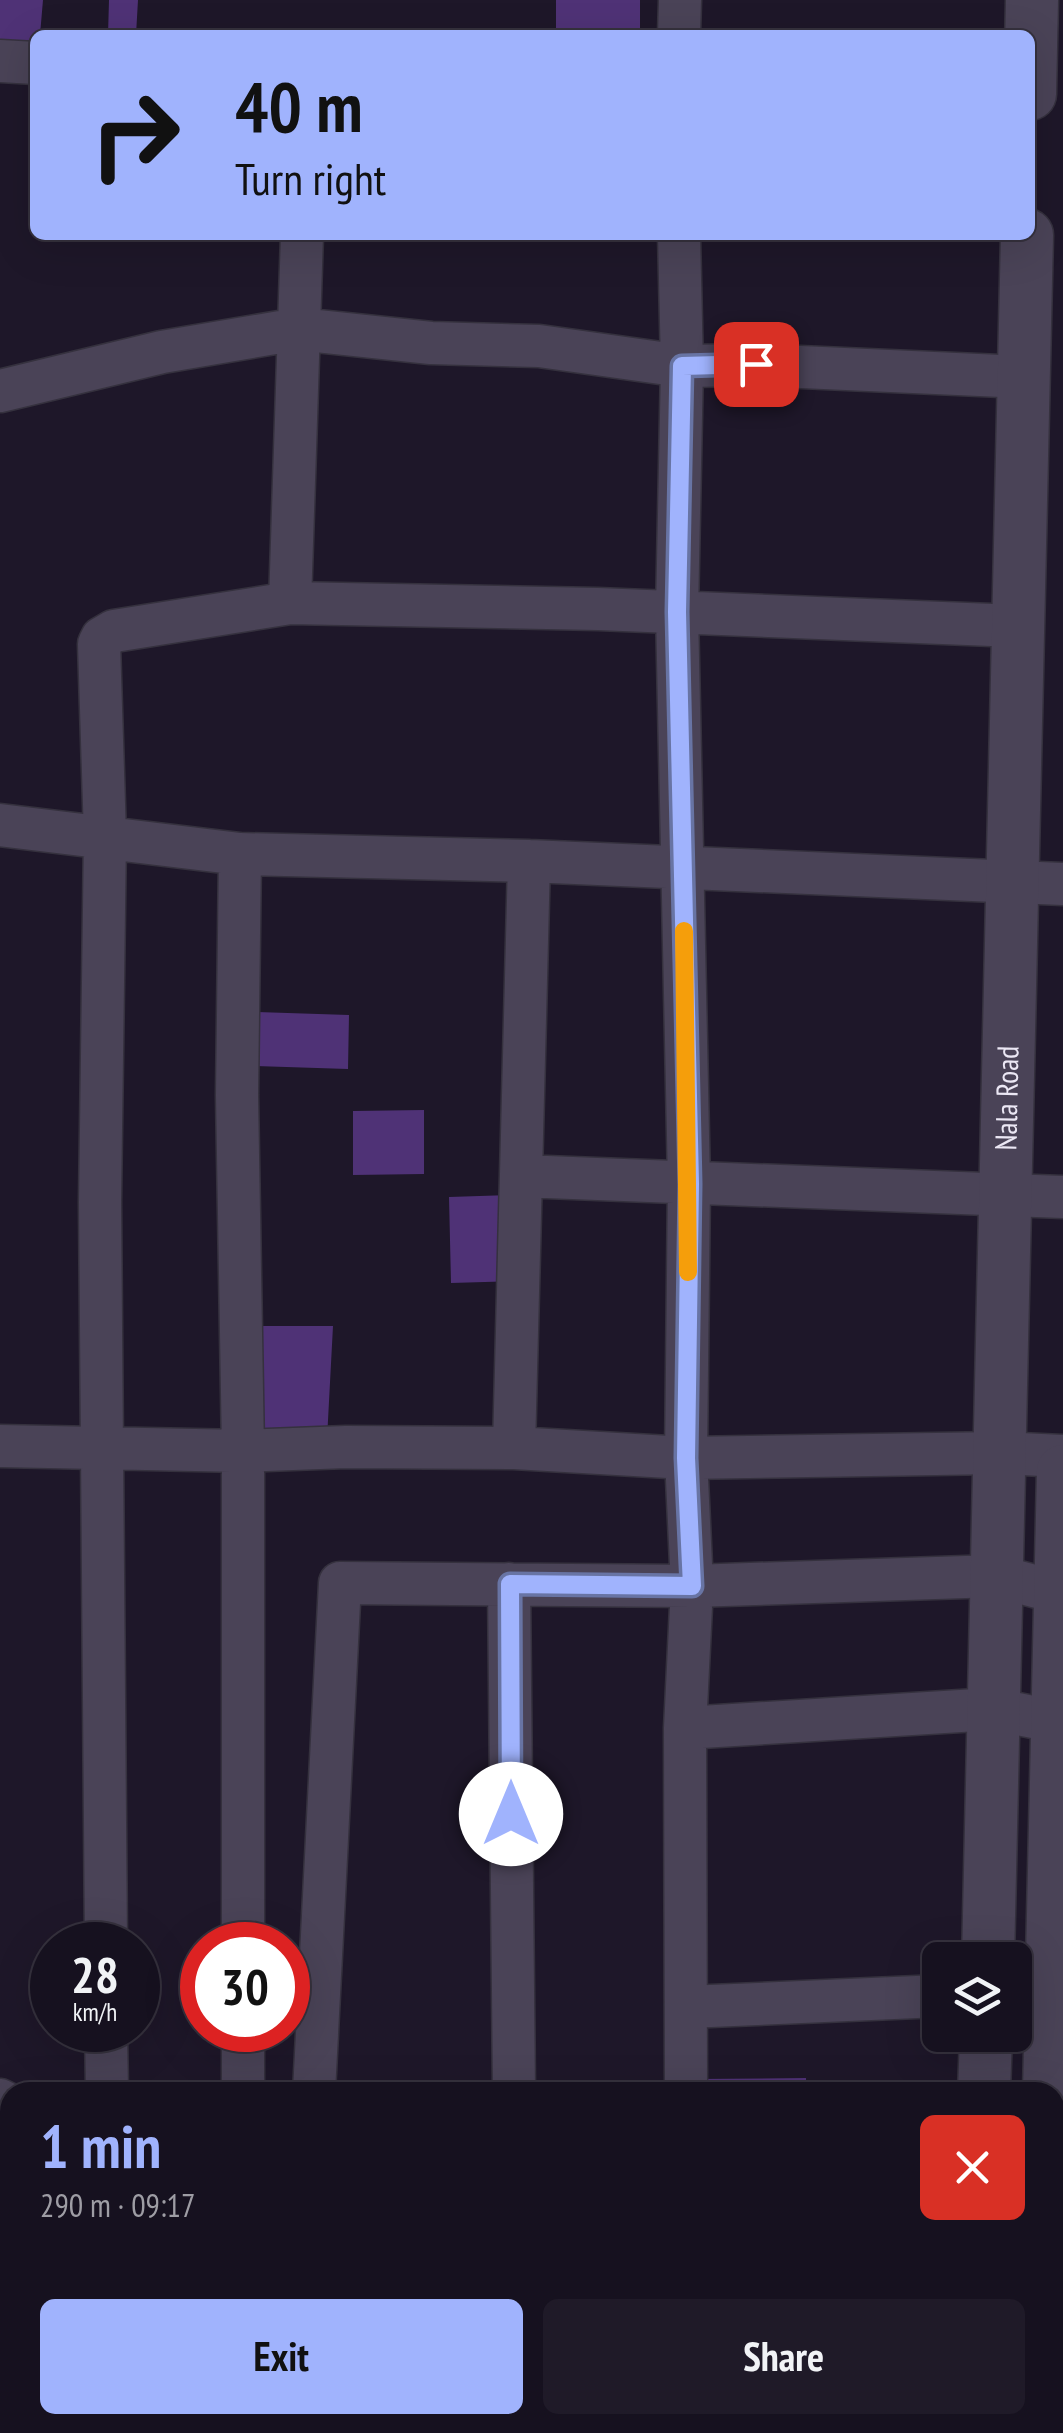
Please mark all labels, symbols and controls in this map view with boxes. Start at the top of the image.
text: 40 m [235,61,363,151]
icon: right [70,70,200,200]
text: Turn right [235,149,386,207]
pin [714,322,799,407]
icon: arrive [729,337,784,392]
street label: Nala Road [985,1045,1027,1151]
position arrow [459,1762,563,1866]
speed limit sign: 30 [180,1922,310,2052]
text: 28 [71,1942,119,2007]
map controls [922,1942,1032,2052]
button: layers [922,1942,1032,2052]
text: km/h [73,1996,117,2028]
text: 1 min [40,2107,161,2185]
button: close [920,2115,1025,2220]
text: 290 m · 09:17 [40,2184,195,2226]
button: Exit [40,2299,523,2414]
button: Share [543,2299,1025,2414]

